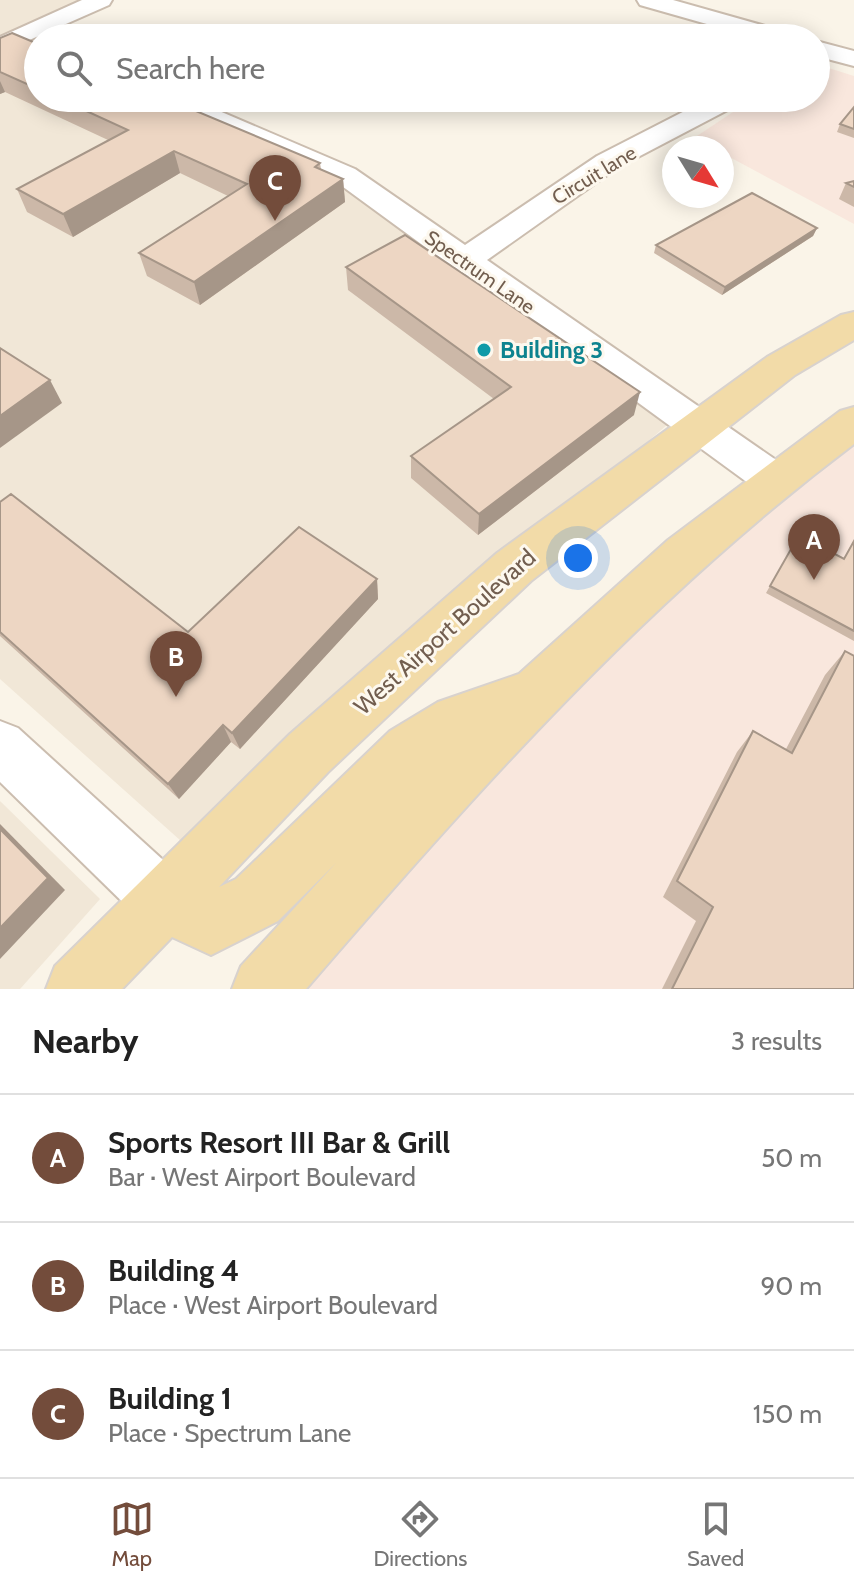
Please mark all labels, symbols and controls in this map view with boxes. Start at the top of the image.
search box [24,24,830,112]
icon: search [52,46,96,90]
text: Search here [116,50,265,87]
north arrow [662,136,734,208]
street label: Circuit lane [548,140,640,210]
pin: C [249,155,301,221]
street label: Spectrum Lane [420,225,540,319]
place label: Building 3 [500,335,603,364]
marker: Building 3 [475,341,493,359]
pin: A [788,514,840,580]
your location [558,538,598,578]
street label: West Airport Boulevard [348,542,541,721]
pin: B [150,631,202,697]
text: Nearby [32,1020,139,1062]
text: 3 results [731,1025,822,1057]
text: Sports Resort III Bar & Grill [108,1124,450,1161]
text: A [50,1142,66,1174]
text: 50 m [761,1142,822,1174]
text: Bar · West Airport Boulevard [108,1161,416,1193]
text: Building 4 [108,1252,239,1289]
text: B [50,1270,66,1302]
text: 90 m [760,1270,822,1302]
text: Place · West Airport Boulevard [108,1289,438,1321]
text: Building 1 [108,1380,232,1417]
text: C [50,1398,66,1430]
text: 150 m [753,1398,822,1430]
text: Place · Spectrum Lane [108,1417,351,1449]
tab: Map [110,1497,154,1572]
tab: Directions [373,1497,467,1572]
tab: Saved [687,1497,744,1572]

